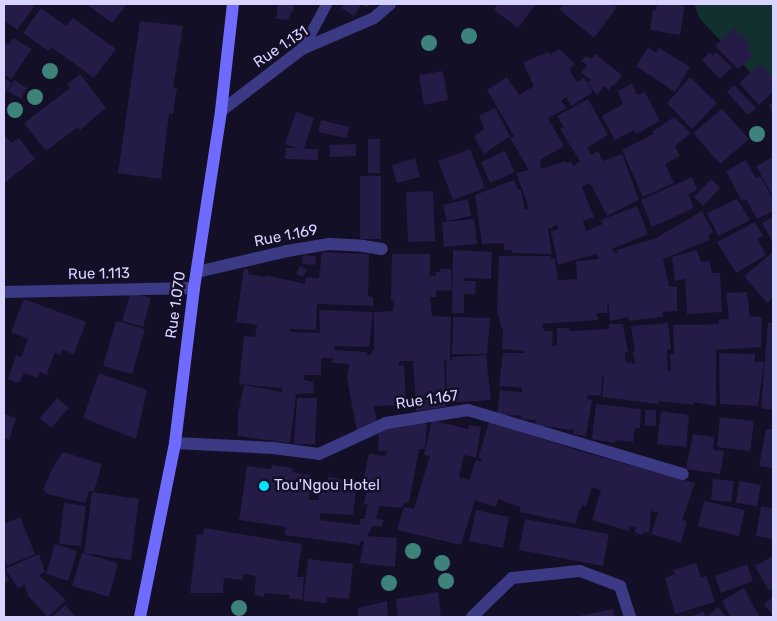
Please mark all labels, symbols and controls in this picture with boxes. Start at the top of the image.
street label: Rue 1.131 [250,22,312,72]
street label: Rue 1.169 [253,221,319,251]
street label: Rue 1.113 [68,264,130,284]
street label: Rue 1.070 [162,270,190,340]
street label: Rue 1.167 [395,387,459,413]
place label: Tou'Ngou Hotel [274,477,380,495]
marker: Tou'Ngou Hotel [258,480,270,492]

